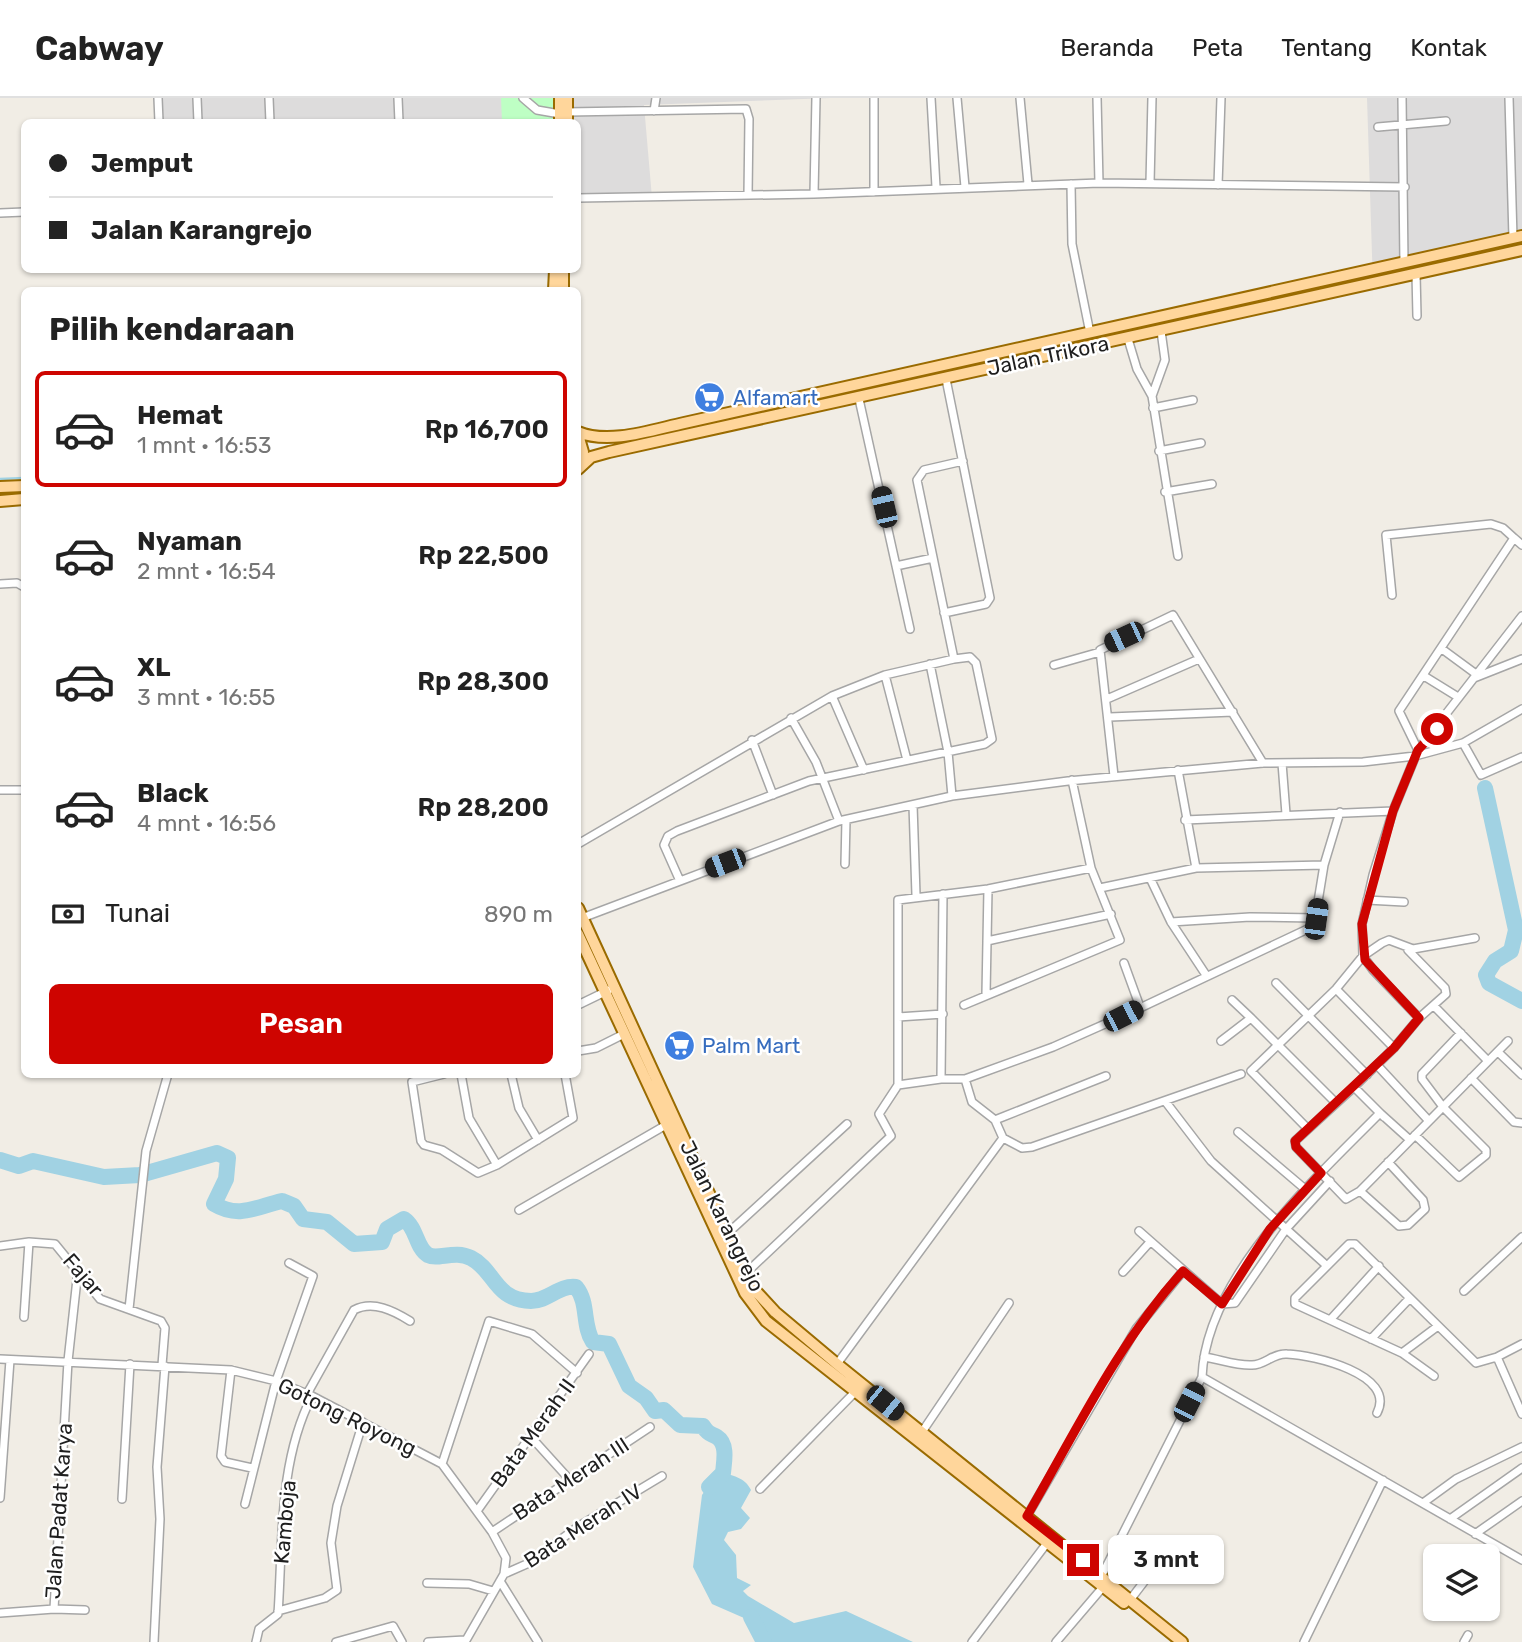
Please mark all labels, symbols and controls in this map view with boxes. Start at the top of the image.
text: Cabway [35,29,164,68]
text: Beranda [1060,34,1154,62]
text: Peta [1192,34,1243,62]
text: Tentang [1281,34,1372,62]
text: Kontak [1410,34,1487,62]
text: Jemput [91,148,193,179]
text: Jalan Karangrejo [91,215,312,246]
text: Pilih kendaraan [49,310,295,348]
street label: Jalan Trikora [985,330,1111,381]
supermarket icon: Alfamart [693,381,727,415]
place label: Alfamart [733,385,818,410]
icon: car [53,398,116,461]
text: Hemat [137,400,223,431]
text: Rp 16,700 [425,414,549,445]
text: 1 mnt · 16:53 [137,431,272,459]
car [870,484,899,530]
icon: car [53,524,116,587]
text: Nyaman [137,526,242,557]
text: Rp 22,500 [418,540,549,571]
text: 2 mnt · 16:54 [137,557,276,585]
car [1101,619,1148,655]
icon: car [53,650,116,713]
text: XL [137,652,170,683]
text: Rp 28,300 [417,666,549,697]
text: 3 mnt · 16:55 [137,683,275,711]
route start [1421,713,1453,745]
icon: car [53,776,116,839]
text: Black [137,778,209,809]
text: Rp 28,200 [417,792,549,823]
text: 4 mnt · 16:56 [137,809,276,837]
car [702,846,749,880]
icon: cash [49,895,87,933]
car [1303,897,1330,941]
text: Tunai [105,898,170,929]
text: 890 m [484,900,553,928]
button: Pesan [49,984,553,1064]
car [1100,997,1147,1035]
supermarket icon: Palm Mart [662,1029,696,1063]
place label: Palm Mart [702,1033,800,1058]
street label: Jalan Karangrejo [675,1136,770,1295]
street label: Fajar [58,1248,109,1301]
street label: Gotong Royong [274,1372,420,1461]
street label: Bata Merah II [485,1374,580,1492]
car [1171,1379,1208,1425]
car [863,1382,908,1424]
street label: Jalan Padat Karya [40,1422,77,1600]
street label: Bata Merah III [508,1432,633,1525]
street label: Bata Merah IV [519,1478,647,1573]
street label: Kamboja [268,1479,301,1565]
callout: 3 mnt [1108,1536,1223,1584]
route end [1067,1544,1099,1576]
map controls [1423,1544,1500,1621]
button: layers [1423,1544,1500,1621]
text: 3 mnt [1133,1545,1199,1573]

